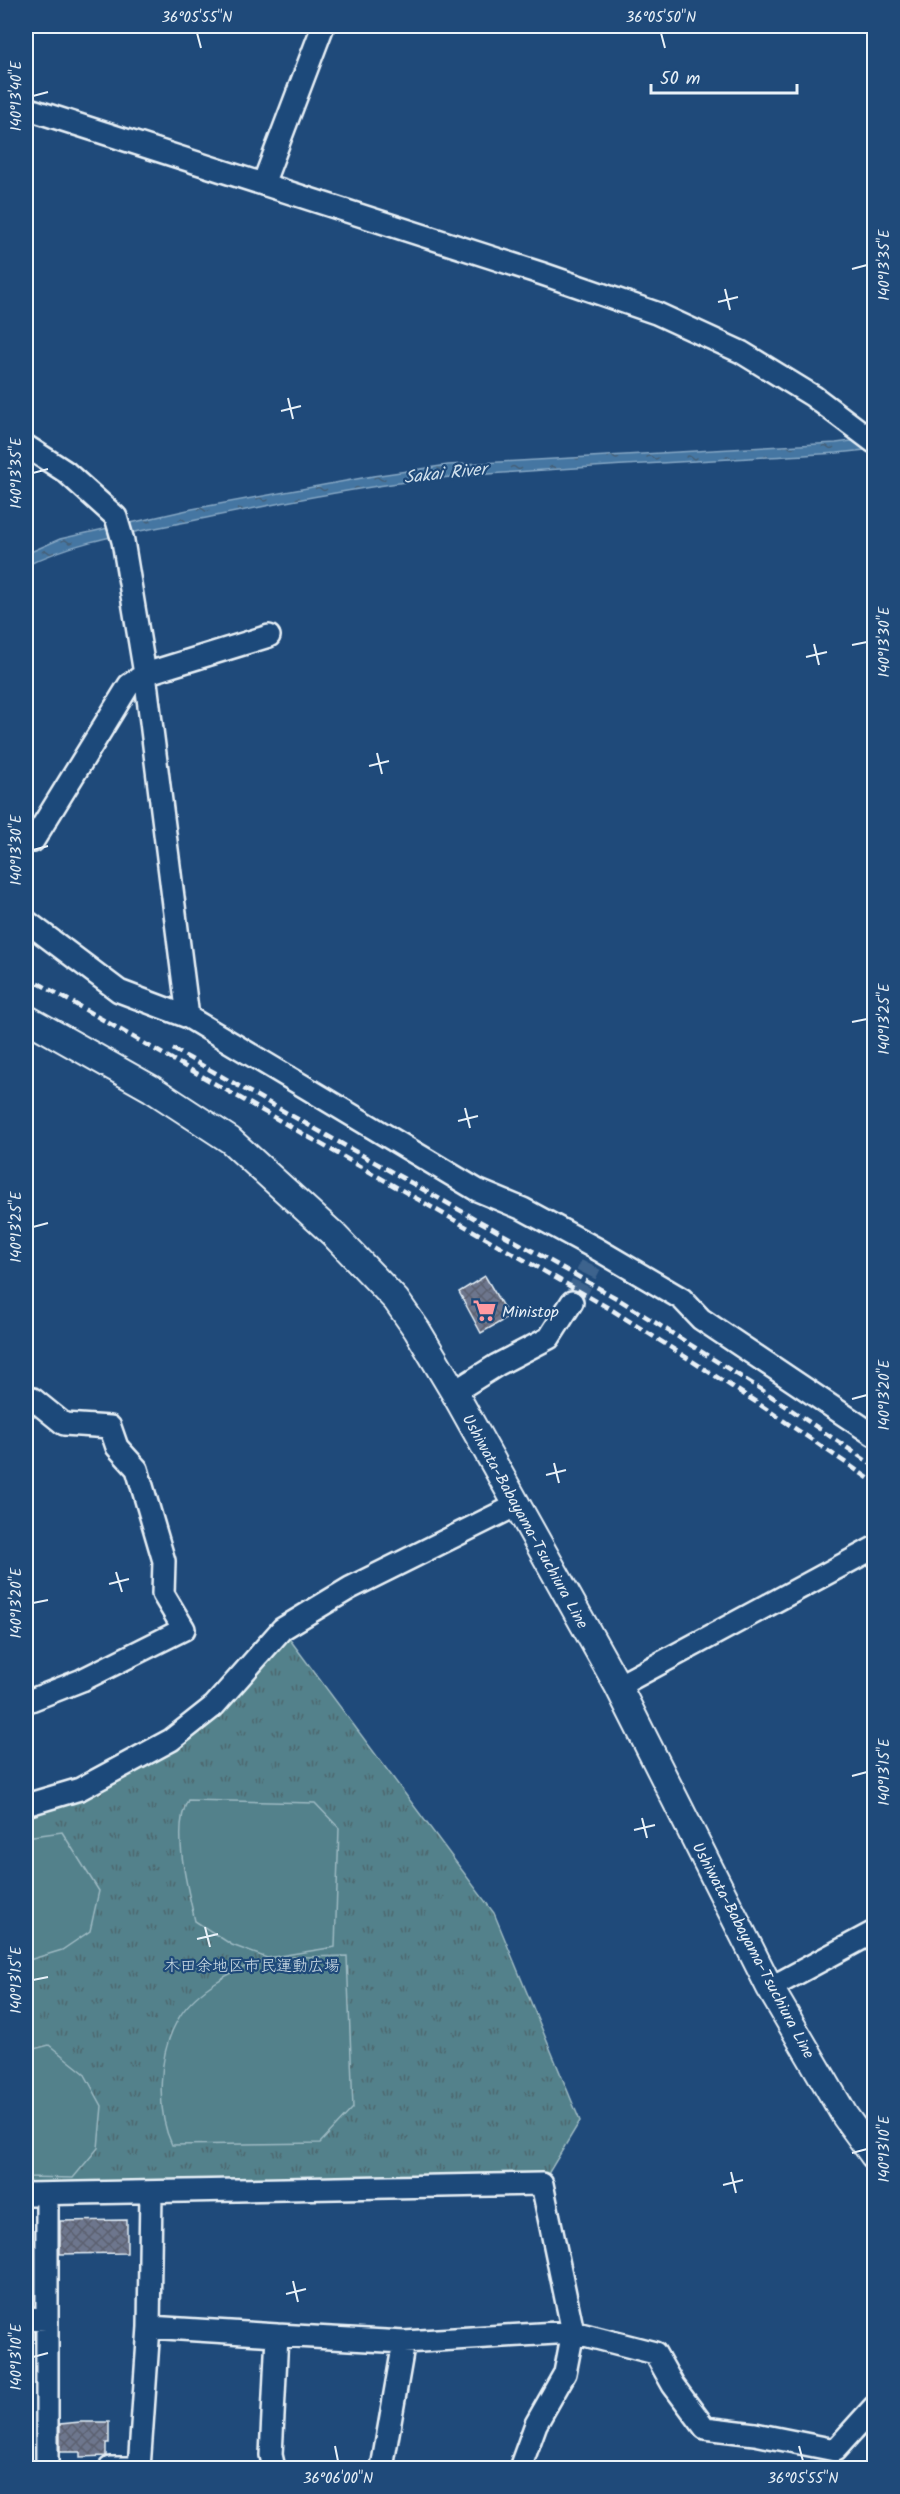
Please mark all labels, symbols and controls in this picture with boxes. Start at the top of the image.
text: 36°05'55"N [162,6,232,30]
text: 36°05'50"N [626,6,696,30]
scale bar [651,57,796,95]
text: 140°13'40"E [5,60,29,131]
text: 50 m [660,65,700,94]
text: 140°13'35"E [873,228,897,301]
text: 140°13'35"E [5,436,29,509]
water label: Sakai River [402,455,492,493]
text: 140°13'30"E [873,605,897,677]
text: 140°13'30"E [5,813,29,885]
text: 140°13'25"E [873,982,897,1055]
text: 140°13'25"E [5,1190,29,1263]
supermarket icon: Ministop [471,1298,497,1324]
place label: Ministop [502,1300,559,1325]
text: 140°13'20"E [873,1358,897,1430]
street label: Ushiwata-Babayama-Tsuchiura Line [455,1410,594,1634]
text: 140°13'20"E [5,1566,29,1638]
text: 140°13'15"E [873,1737,897,1806]
street label: Ushiwata-Babayama-Tsuchiura Line [685,1838,821,2063]
text: 140°13'15"E [5,1945,29,2014]
park label: 木田余地区市民運動広場 [164,1954,340,1979]
text: 140°13'10"E [873,2114,897,2182]
text: 140°13'10"E [5,2322,29,2390]
text: 36°06'00"N [303,2467,373,2491]
text: 36°05'55"N [768,2467,838,2491]

